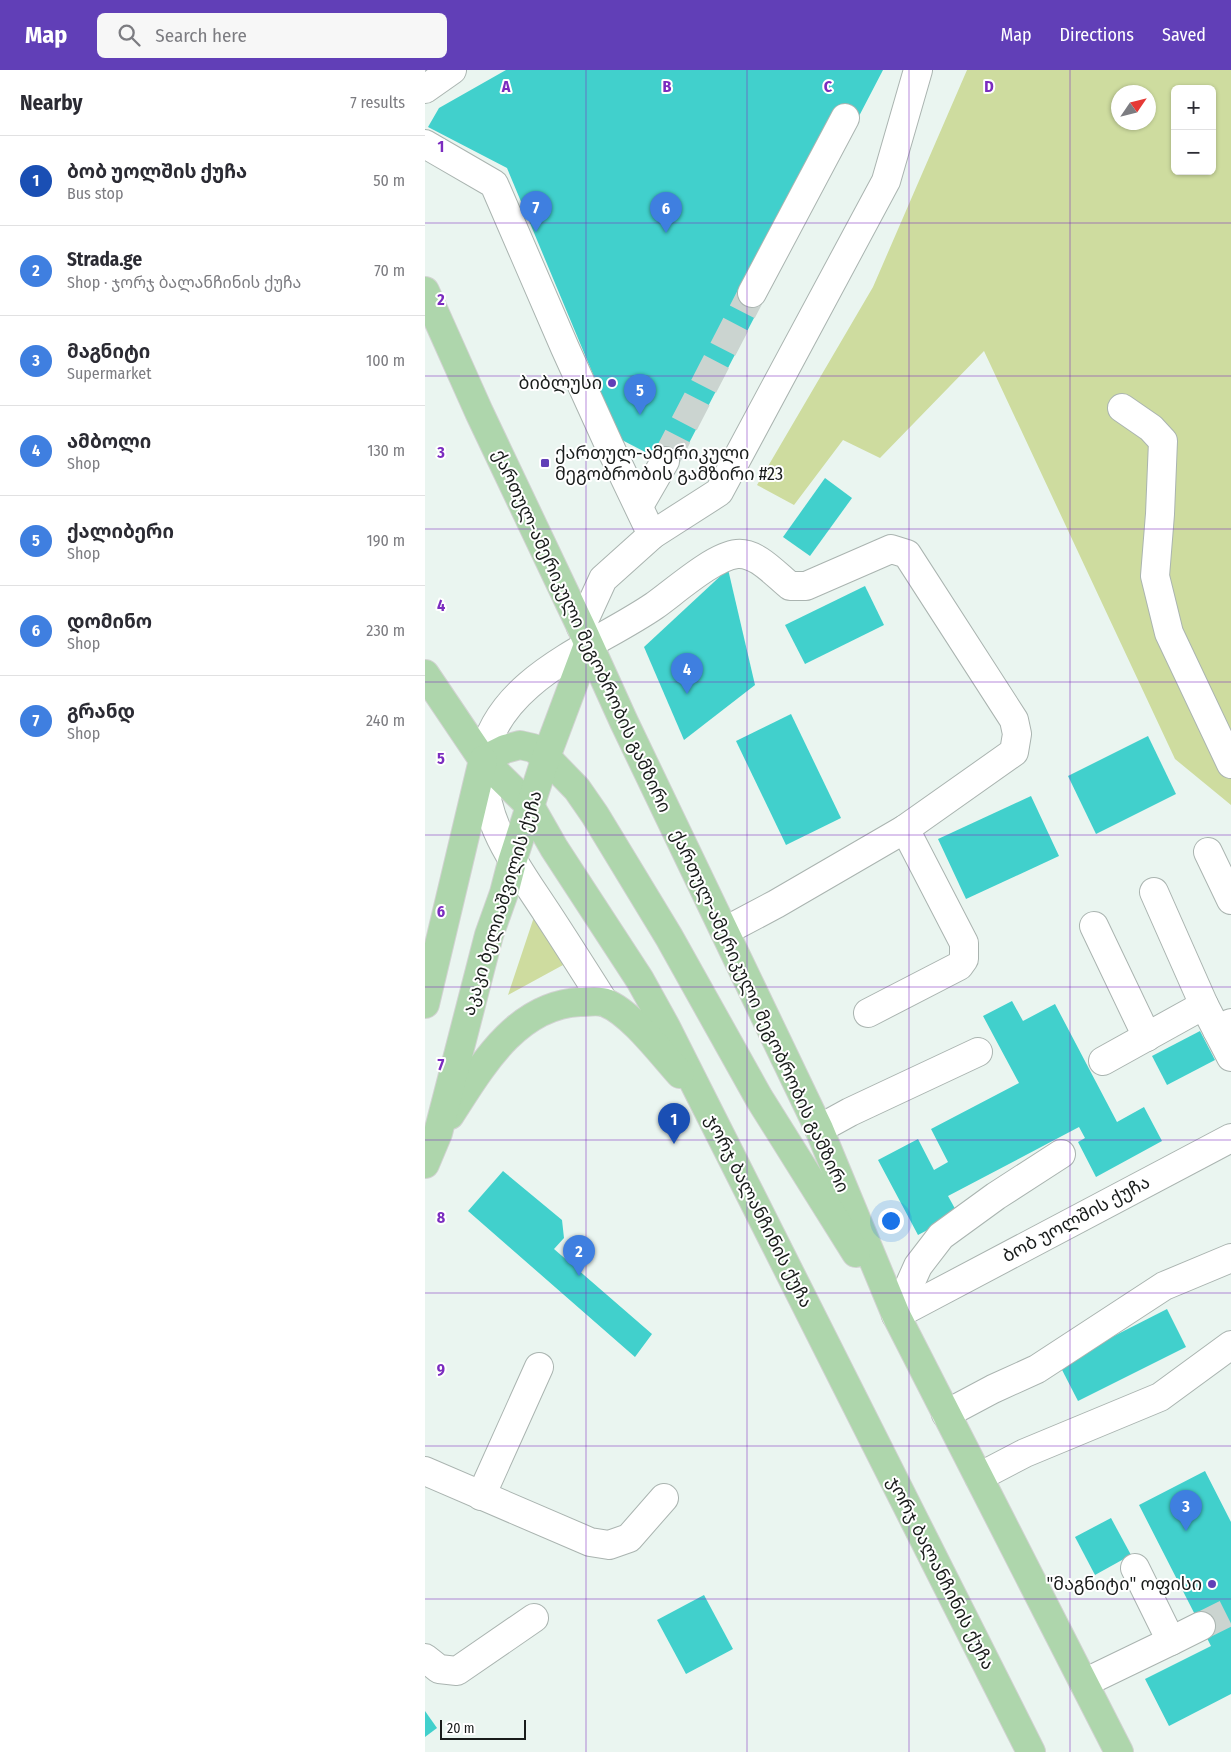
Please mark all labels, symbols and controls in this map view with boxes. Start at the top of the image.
search box [97,13,447,58]
text: Map [25,21,67,49]
icon: search [115,21,143,49]
text: Search here [155,24,247,47]
text: Map [1000,24,1032,46]
text: Directions [1060,24,1134,46]
text: Saved [1162,24,1206,46]
text: A [501,77,511,96]
text: B [663,77,672,96]
text: C [824,77,833,96]
text: D [984,77,994,96]
north arrow [1111,85,1156,130]
map controls [1171,85,1216,175]
button: + [1171,85,1216,130]
text: Nearby [20,90,82,116]
text: 7 results [350,93,405,112]
button: − [1171,130,1216,175]
text: 1 [438,137,444,156]
text: ბობ უოლშის ქუჩა [67,160,247,183]
text: 1 [33,171,39,190]
text: 50 m [373,171,405,190]
text: Bus stop [67,184,123,203]
pin: 7 [520,191,552,232]
pin: 6 [650,192,682,233]
text: Strada.ge [67,248,142,271]
text: 2 [32,261,40,280]
text: 70 m [374,261,405,280]
text: Shop · ჯორჯ ბალანჩინის ქუჩა [67,273,301,292]
text: 2 [436,290,445,309]
text: მაგნიტი [67,340,150,363]
text: 3 [32,351,40,370]
text: 100 m [366,351,405,370]
text: Supermarket [67,364,151,383]
place label: ბიბლუსი [519,372,602,394]
pin: 5 [624,374,656,415]
marker: ბიბლუსი [606,377,618,389]
text: ამბოლი [67,430,151,453]
text: 4 [32,441,40,460]
text: 130 m [367,441,405,460]
place label: ქართულ-ამერიკული მეგობრობის გამზირი #23 [555,442,783,485]
text: 3 [436,443,445,462]
street label: ქართულ-ამერიკული მეგობრობის გამზირი [488,446,676,816]
text: Shop [67,454,100,473]
marker: ქართულ-ამერიკული მეგობრობის გამზირი #23 [539,457,551,469]
text: ქალიბერი [67,520,174,543]
text: 5 [32,531,40,550]
text: 190 m [367,531,405,550]
text: Shop [67,544,100,563]
text: 4 [437,596,445,615]
text: დომინო [67,610,152,633]
text: 6 [32,621,40,640]
text: 230 m [366,621,405,640]
text: Shop [67,634,100,653]
pin: 4 [671,653,703,694]
text: გრანდ [67,700,135,723]
text: 7 [33,711,39,730]
text: 240 m [366,711,405,730]
text: Shop [67,724,100,743]
text: 5 [437,749,445,768]
street label: აკაკი ბელიაშვილის ქუჩა [457,788,547,1018]
street label: ქართულ-ამერიკული მეგობრობის გამზირი [666,826,854,1196]
text: 6 [437,902,445,921]
text: 7 [438,1055,445,1074]
pin: 1 [658,1103,690,1144]
street label: ჯორჯ ბალანჩინის ქუჩა [701,1111,817,1311]
street label: ბობ უოლშის ქუჩა [998,1171,1154,1267]
text: 8 [437,1208,446,1227]
your location [878,1208,904,1234]
pin: 2 [563,1235,595,1276]
text: 9 [437,1360,445,1379]
street label: ჯორჯ ბალანჩინის ქუჩა [883,1473,999,1673]
pin: 3 [1170,1490,1202,1531]
place label: "მაგნიტი" ოფისი [1047,1573,1202,1595]
marker: "მაგნიტი" ოფისი [1206,1578,1218,1590]
scale bar [440,1717,526,1740]
text: 20 m [447,1720,475,1737]

